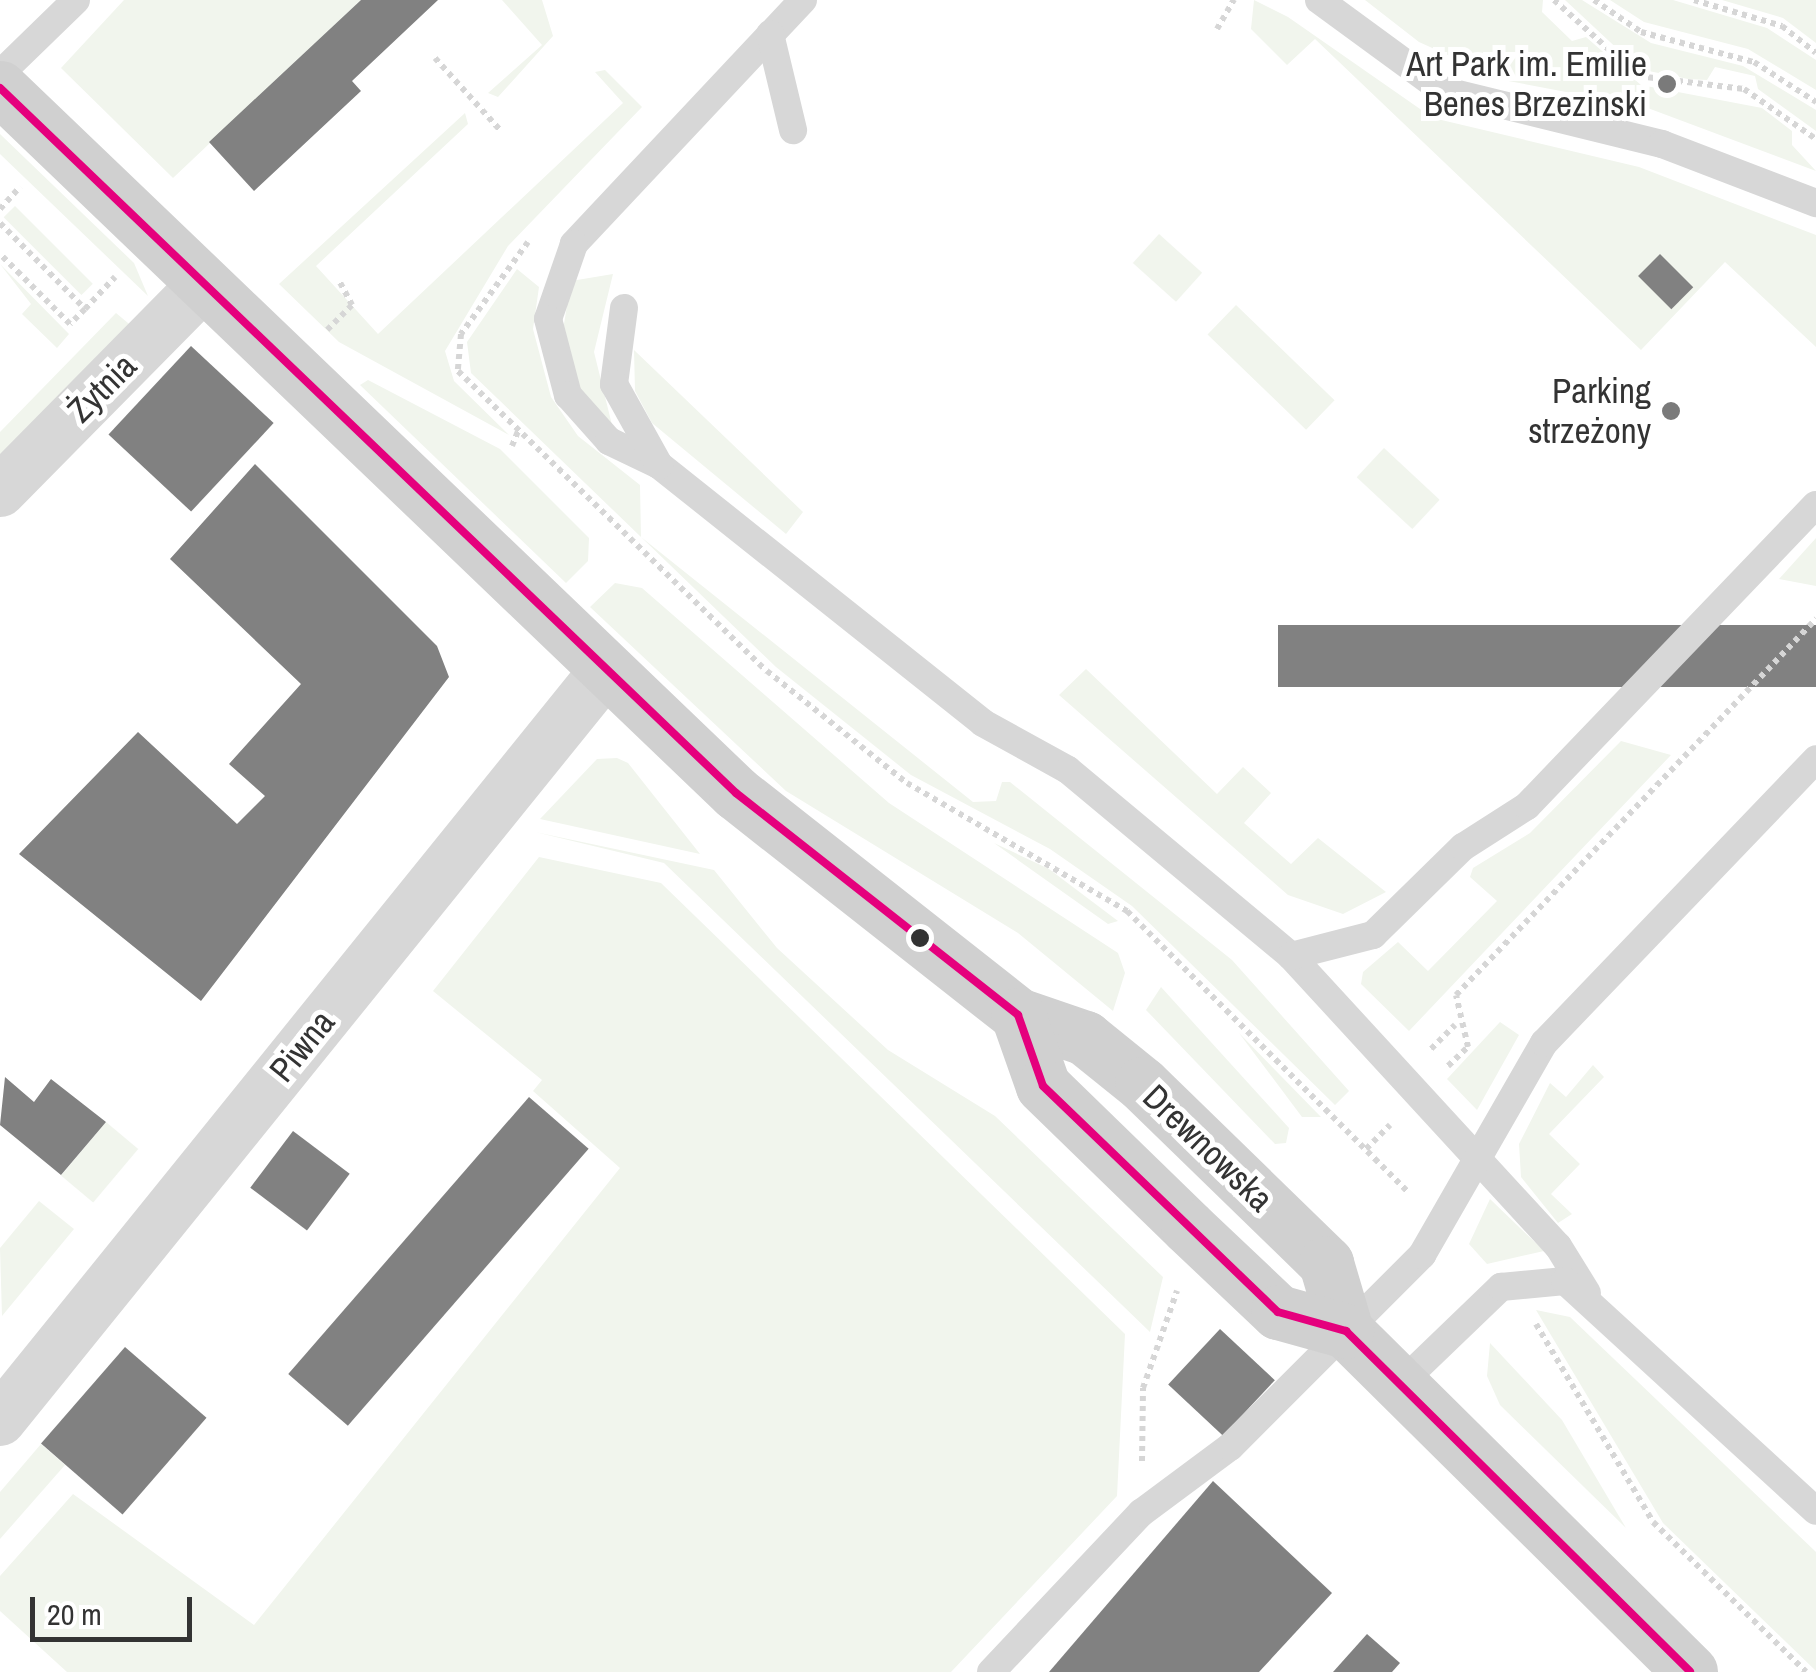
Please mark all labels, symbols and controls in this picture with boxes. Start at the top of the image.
place label: Art Park im. Emilie Benes Brzezinski [1406,43,1647,125]
marker: Art Park im. Emilie Benes Brzezinski [1656,73,1678,95]
street label: Żytnia [59,345,145,431]
place label: Parking strzeżony [1528,370,1651,452]
marker: Parking strzeżony [1660,400,1682,422]
unlabelled marker [910,928,930,948]
street label: Piwna [261,1002,343,1090]
street label: Drewnowska [1134,1076,1282,1220]
scale bar [35,1577,198,1639]
text: 20 m [47,1594,102,1634]

